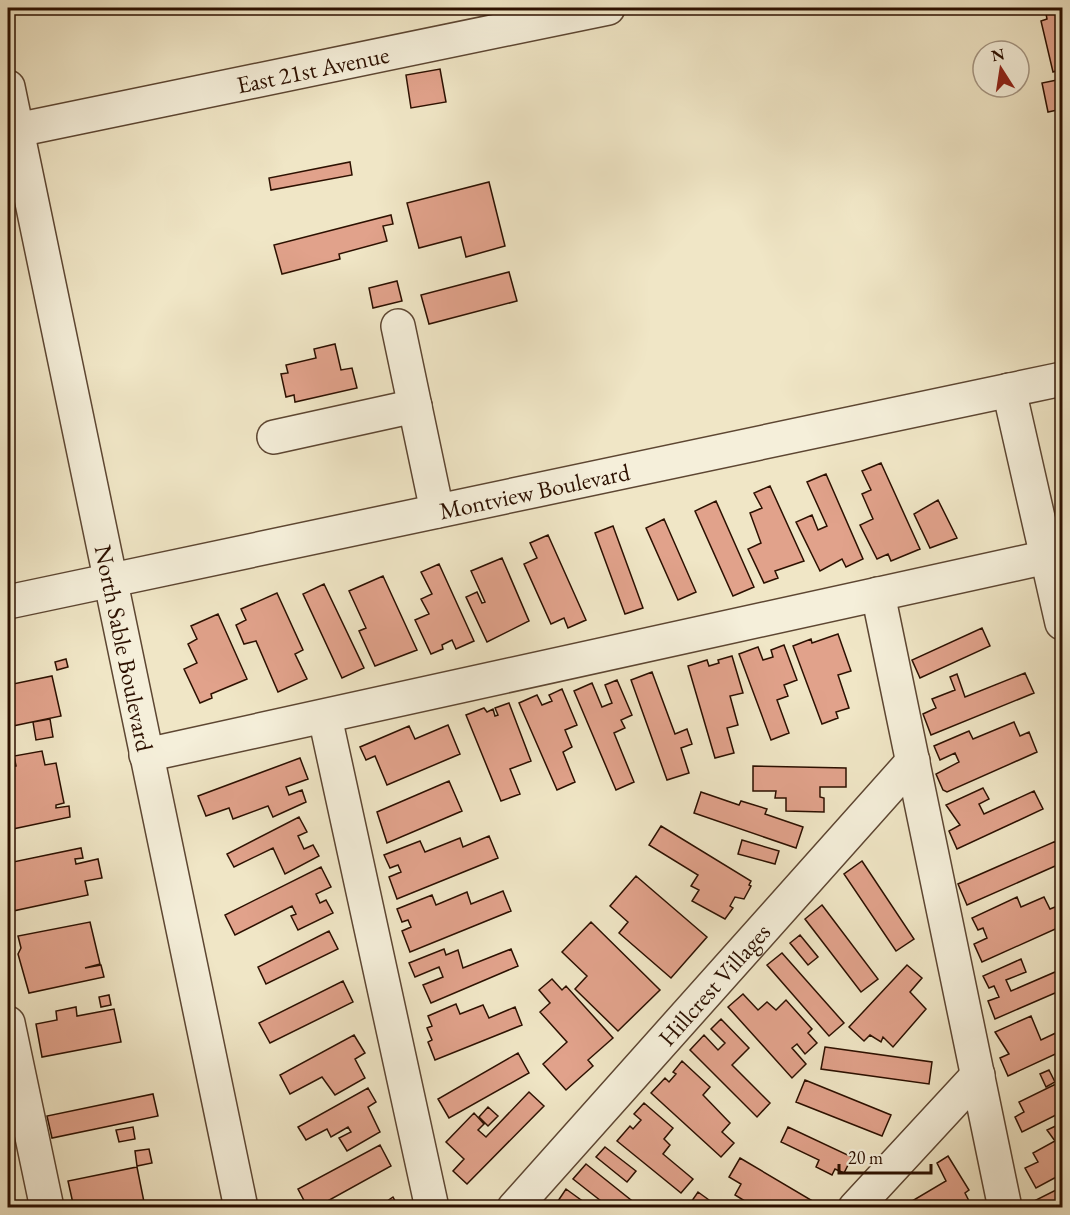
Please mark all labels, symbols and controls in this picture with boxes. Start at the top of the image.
street label: East 21st Avenue [234,38,392,100]
north arrow [971,39,1031,99]
text: N [989,43,1007,66]
street label: Montview Boulevard [436,455,633,526]
street label: North Sable Boulevard [88,542,161,755]
street label: Hillcrest Villages [651,916,777,1052]
scale bar [839,1137,930,1175]
text: 20 m [848,1146,883,1169]

